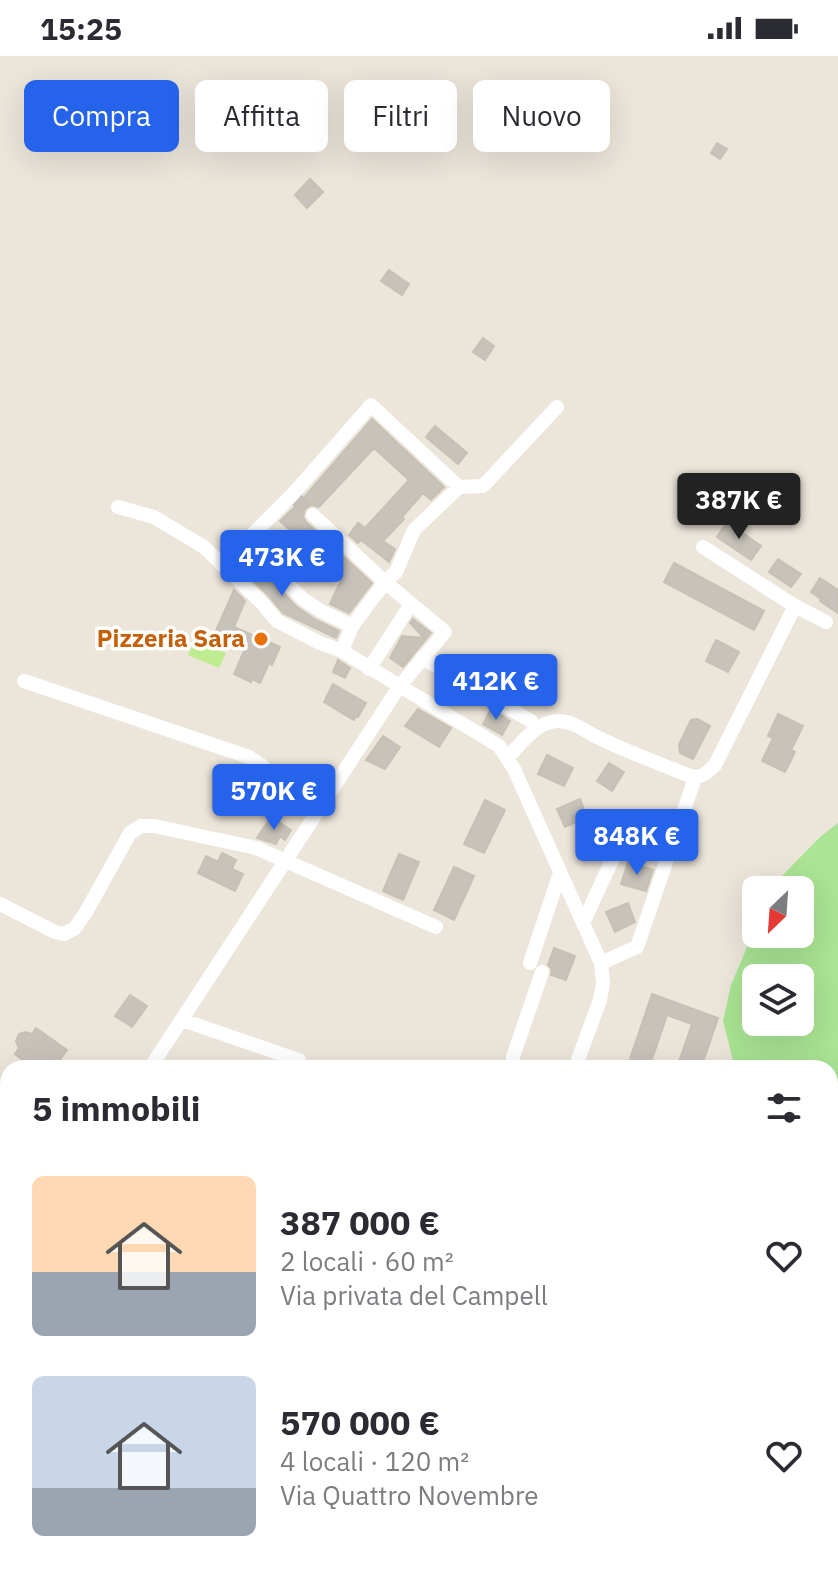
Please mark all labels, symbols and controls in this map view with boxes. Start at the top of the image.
text: 15:25 [40,9,122,48]
chip: Compra [24,80,179,152]
chip: Affitta [195,80,328,152]
chip: Filtri [344,80,457,152]
chip: Nuovo [473,80,610,152]
pin: 387K € [674,473,804,541]
text: 387K € [695,482,783,516]
pin: 473K € [217,530,347,598]
text: 473K € [238,539,326,573]
place label: Pizzeria Sara [97,622,245,654]
marker: Pizzeria Sara [252,630,270,648]
pin: 412K € [431,654,561,722]
text: 412K € [452,663,540,697]
pin: 570K € [209,764,339,832]
text: 570K € [230,773,318,807]
pin: 848K € [572,809,702,877]
text: 848K € [593,818,681,852]
north arrow [742,876,814,948]
map controls [742,876,814,1036]
button: layers [742,964,814,1036]
text: 5 immobili [32,1086,201,1130]
icon: filters [762,1086,806,1130]
text: 387 000 € [280,1200,440,1244]
icon: home [96,1208,192,1304]
icon: heart [762,1234,806,1278]
text: 2 locali · 60 m² [280,1244,454,1278]
text: Via privata del Campell [280,1278,548,1312]
text: 570 000 € [280,1400,440,1444]
icon: home [96,1408,192,1504]
icon: heart [762,1434,806,1478]
text: 4 locali · 120 m² [280,1444,469,1478]
text: Via Quattro Novembre [280,1478,539,1512]

